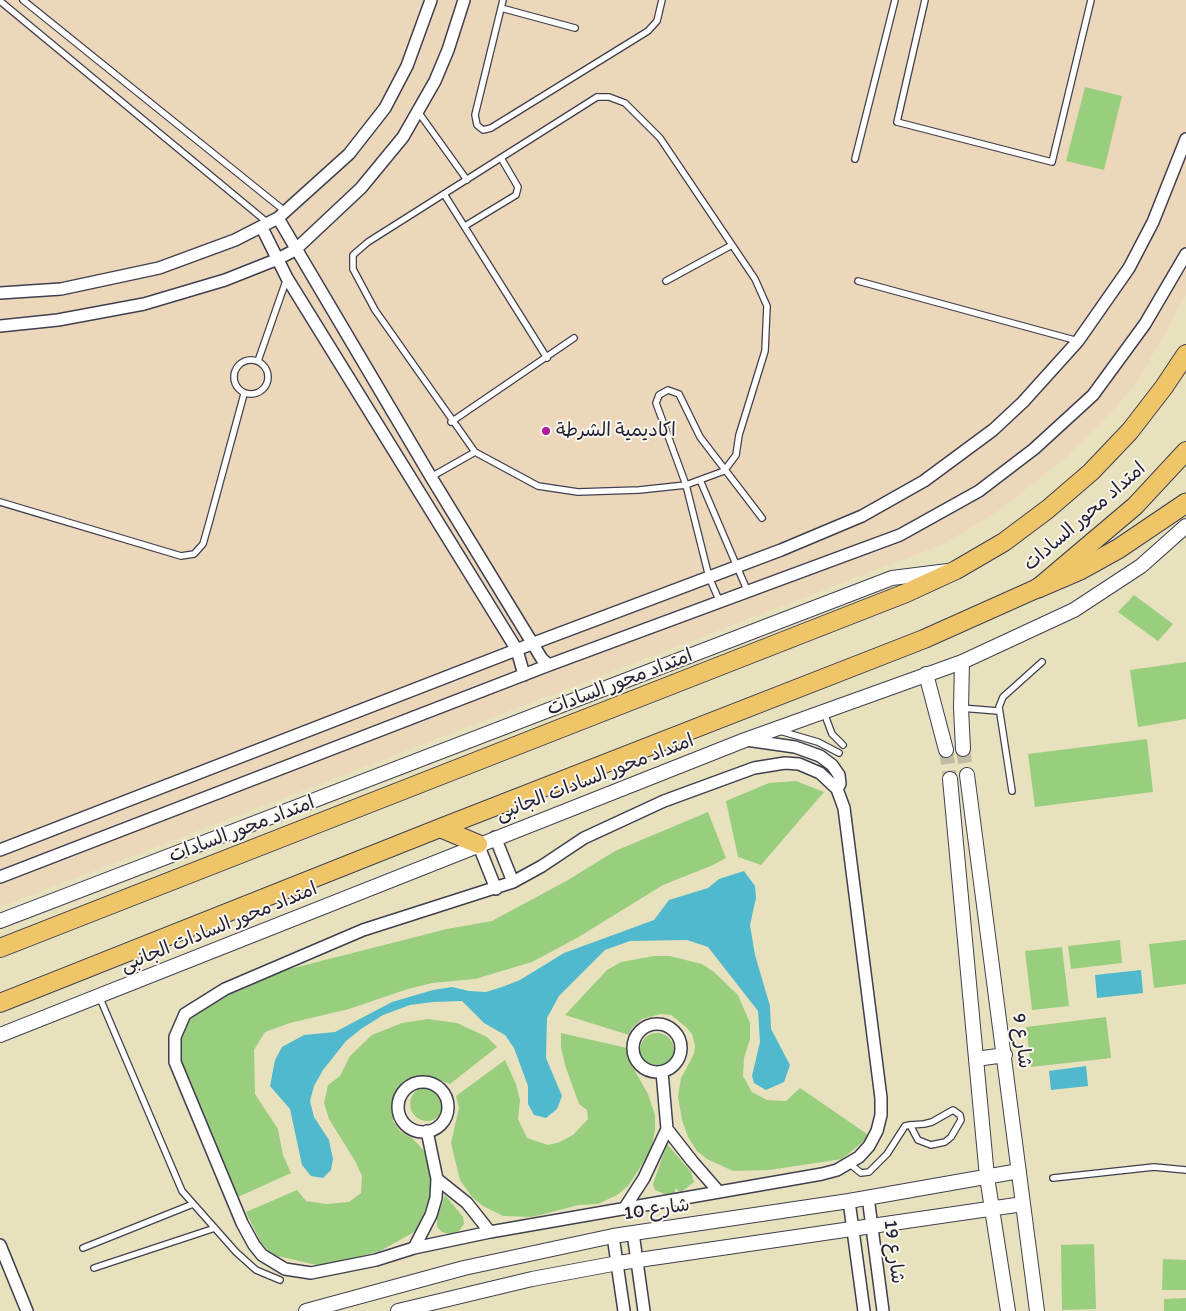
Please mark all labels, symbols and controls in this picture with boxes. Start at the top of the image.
place label: اكاديمية الشرطة [556,420,676,442]
marker: اكاديمية الشرطة [540,425,552,437]
street label: امتداد محور السادات [1019,458,1151,576]
street label: امتداد محور السادات [544,645,696,721]
street label: امتداد محور السادات الجانبى [493,730,697,826]
street label: امتداد محور السادات [166,792,318,868]
street label: امتداد محور السادات الجانبى [117,878,321,978]
street label: شارع 9 [1006,1012,1036,1070]
street label: شارع 10 [623,1194,691,1226]
street label: شارع 19 [878,1219,908,1285]

